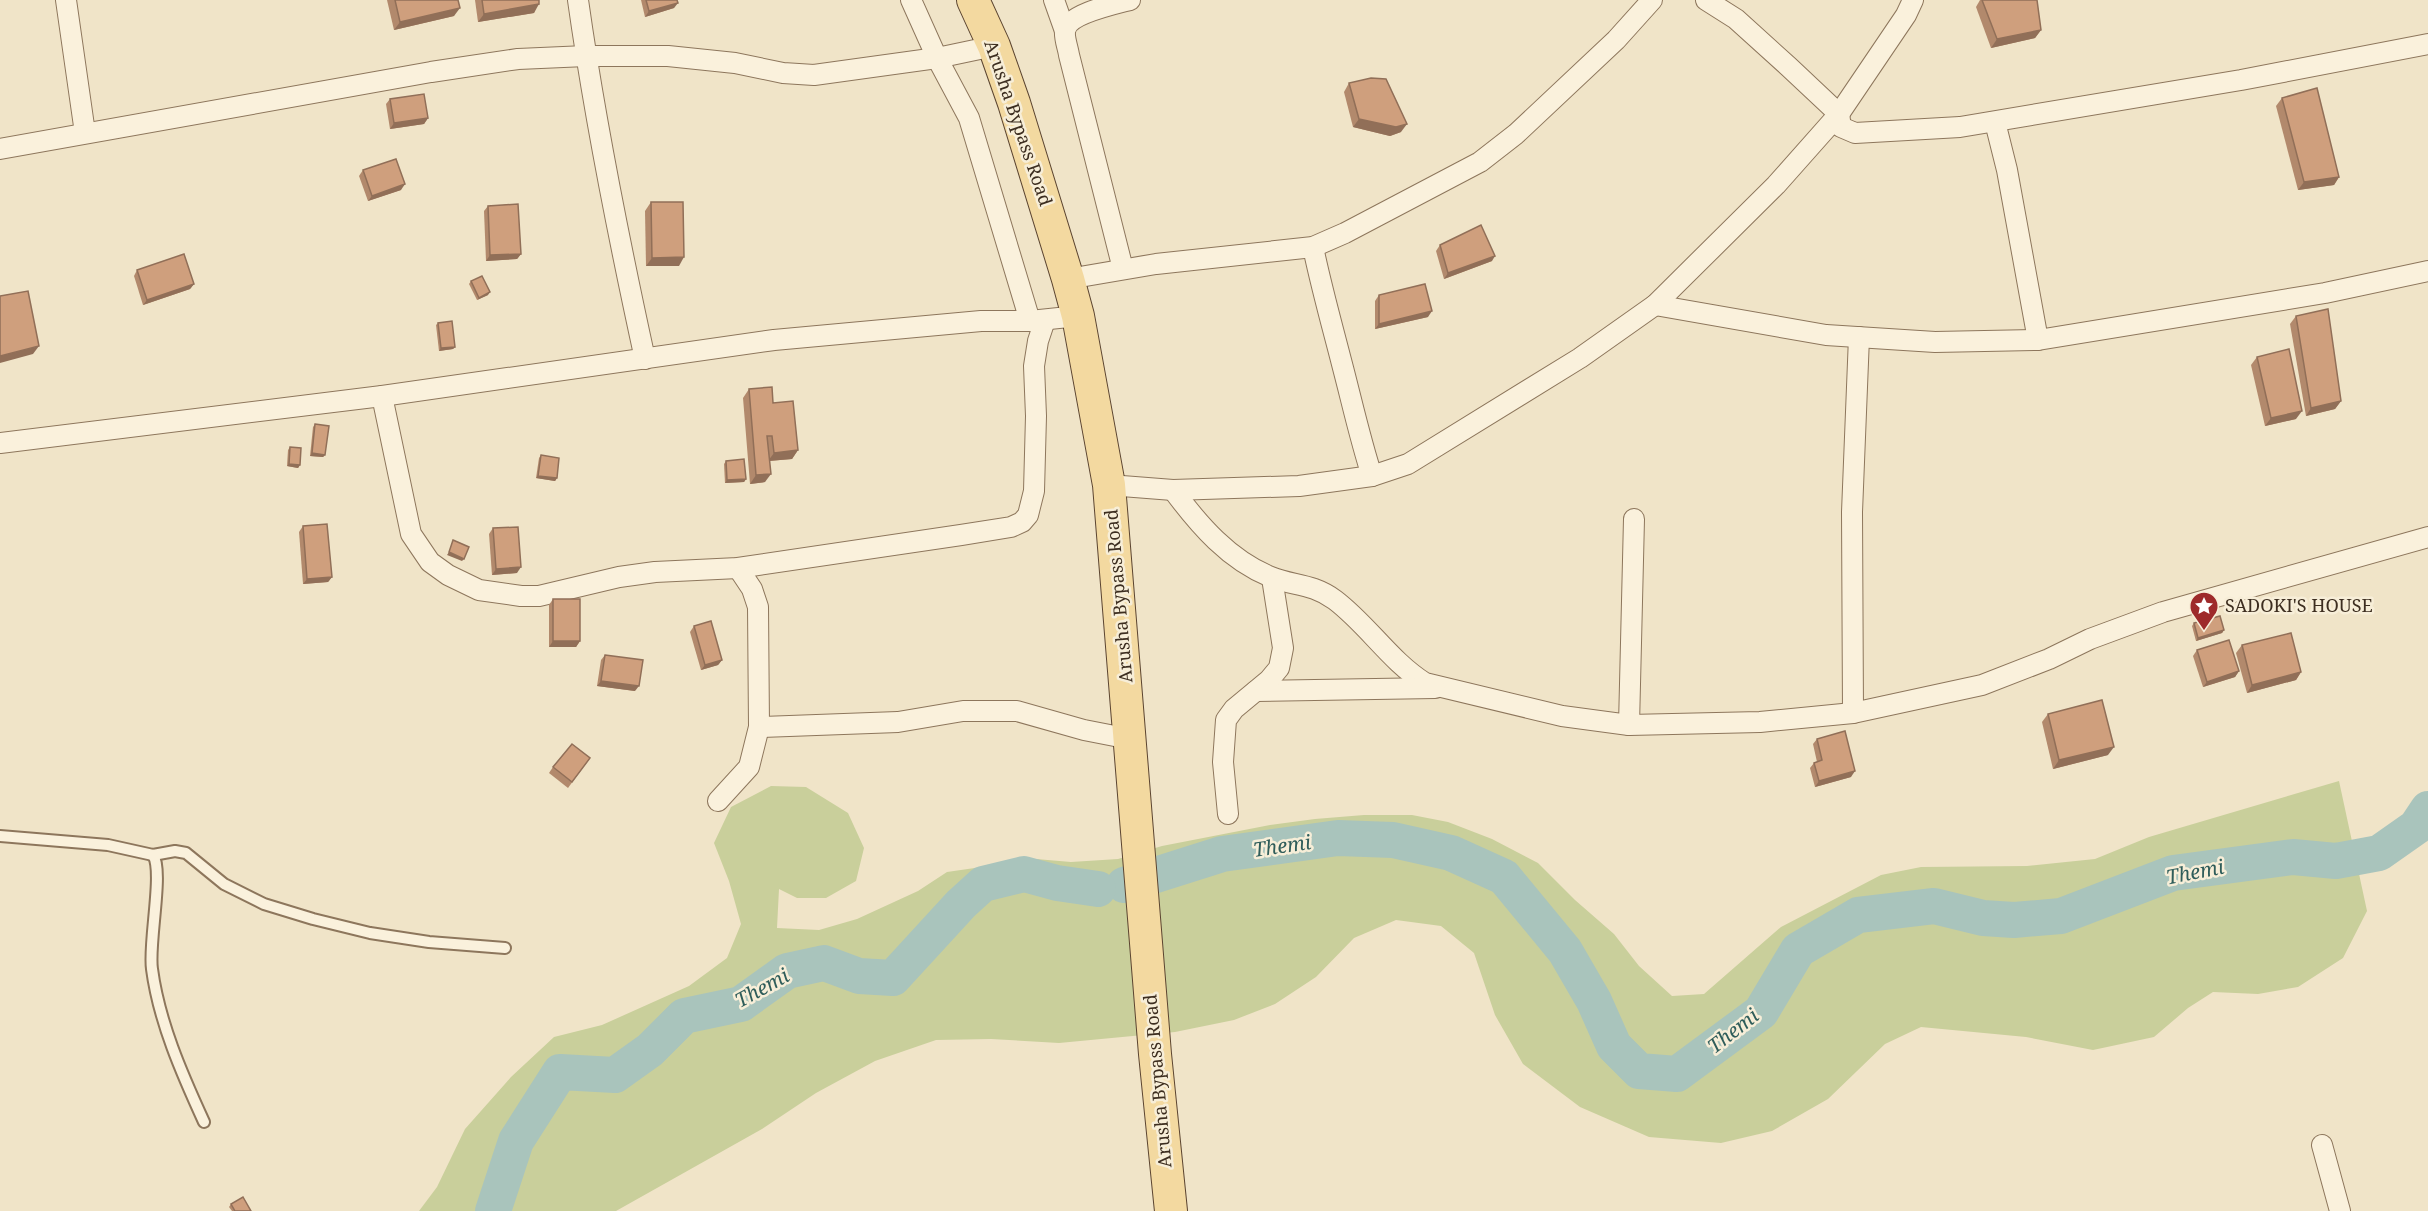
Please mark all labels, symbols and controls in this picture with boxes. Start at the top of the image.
street label: Arusha Bypass Road [979,36,1059,209]
street label: Arusha Bypass Road [1098,508,1138,684]
place icon: SADOKI'S HOUSE [2188,590,2220,632]
place label: SADOKI'S HOUSE [2225,593,2373,617]
water label: Themi [1251,828,1313,863]
water label: Themi [2164,853,2226,890]
water label: Themi [730,962,794,1013]
street label: Arusha Bypass Road [1137,993,1177,1169]
water label: Themi [1701,1002,1764,1059]

